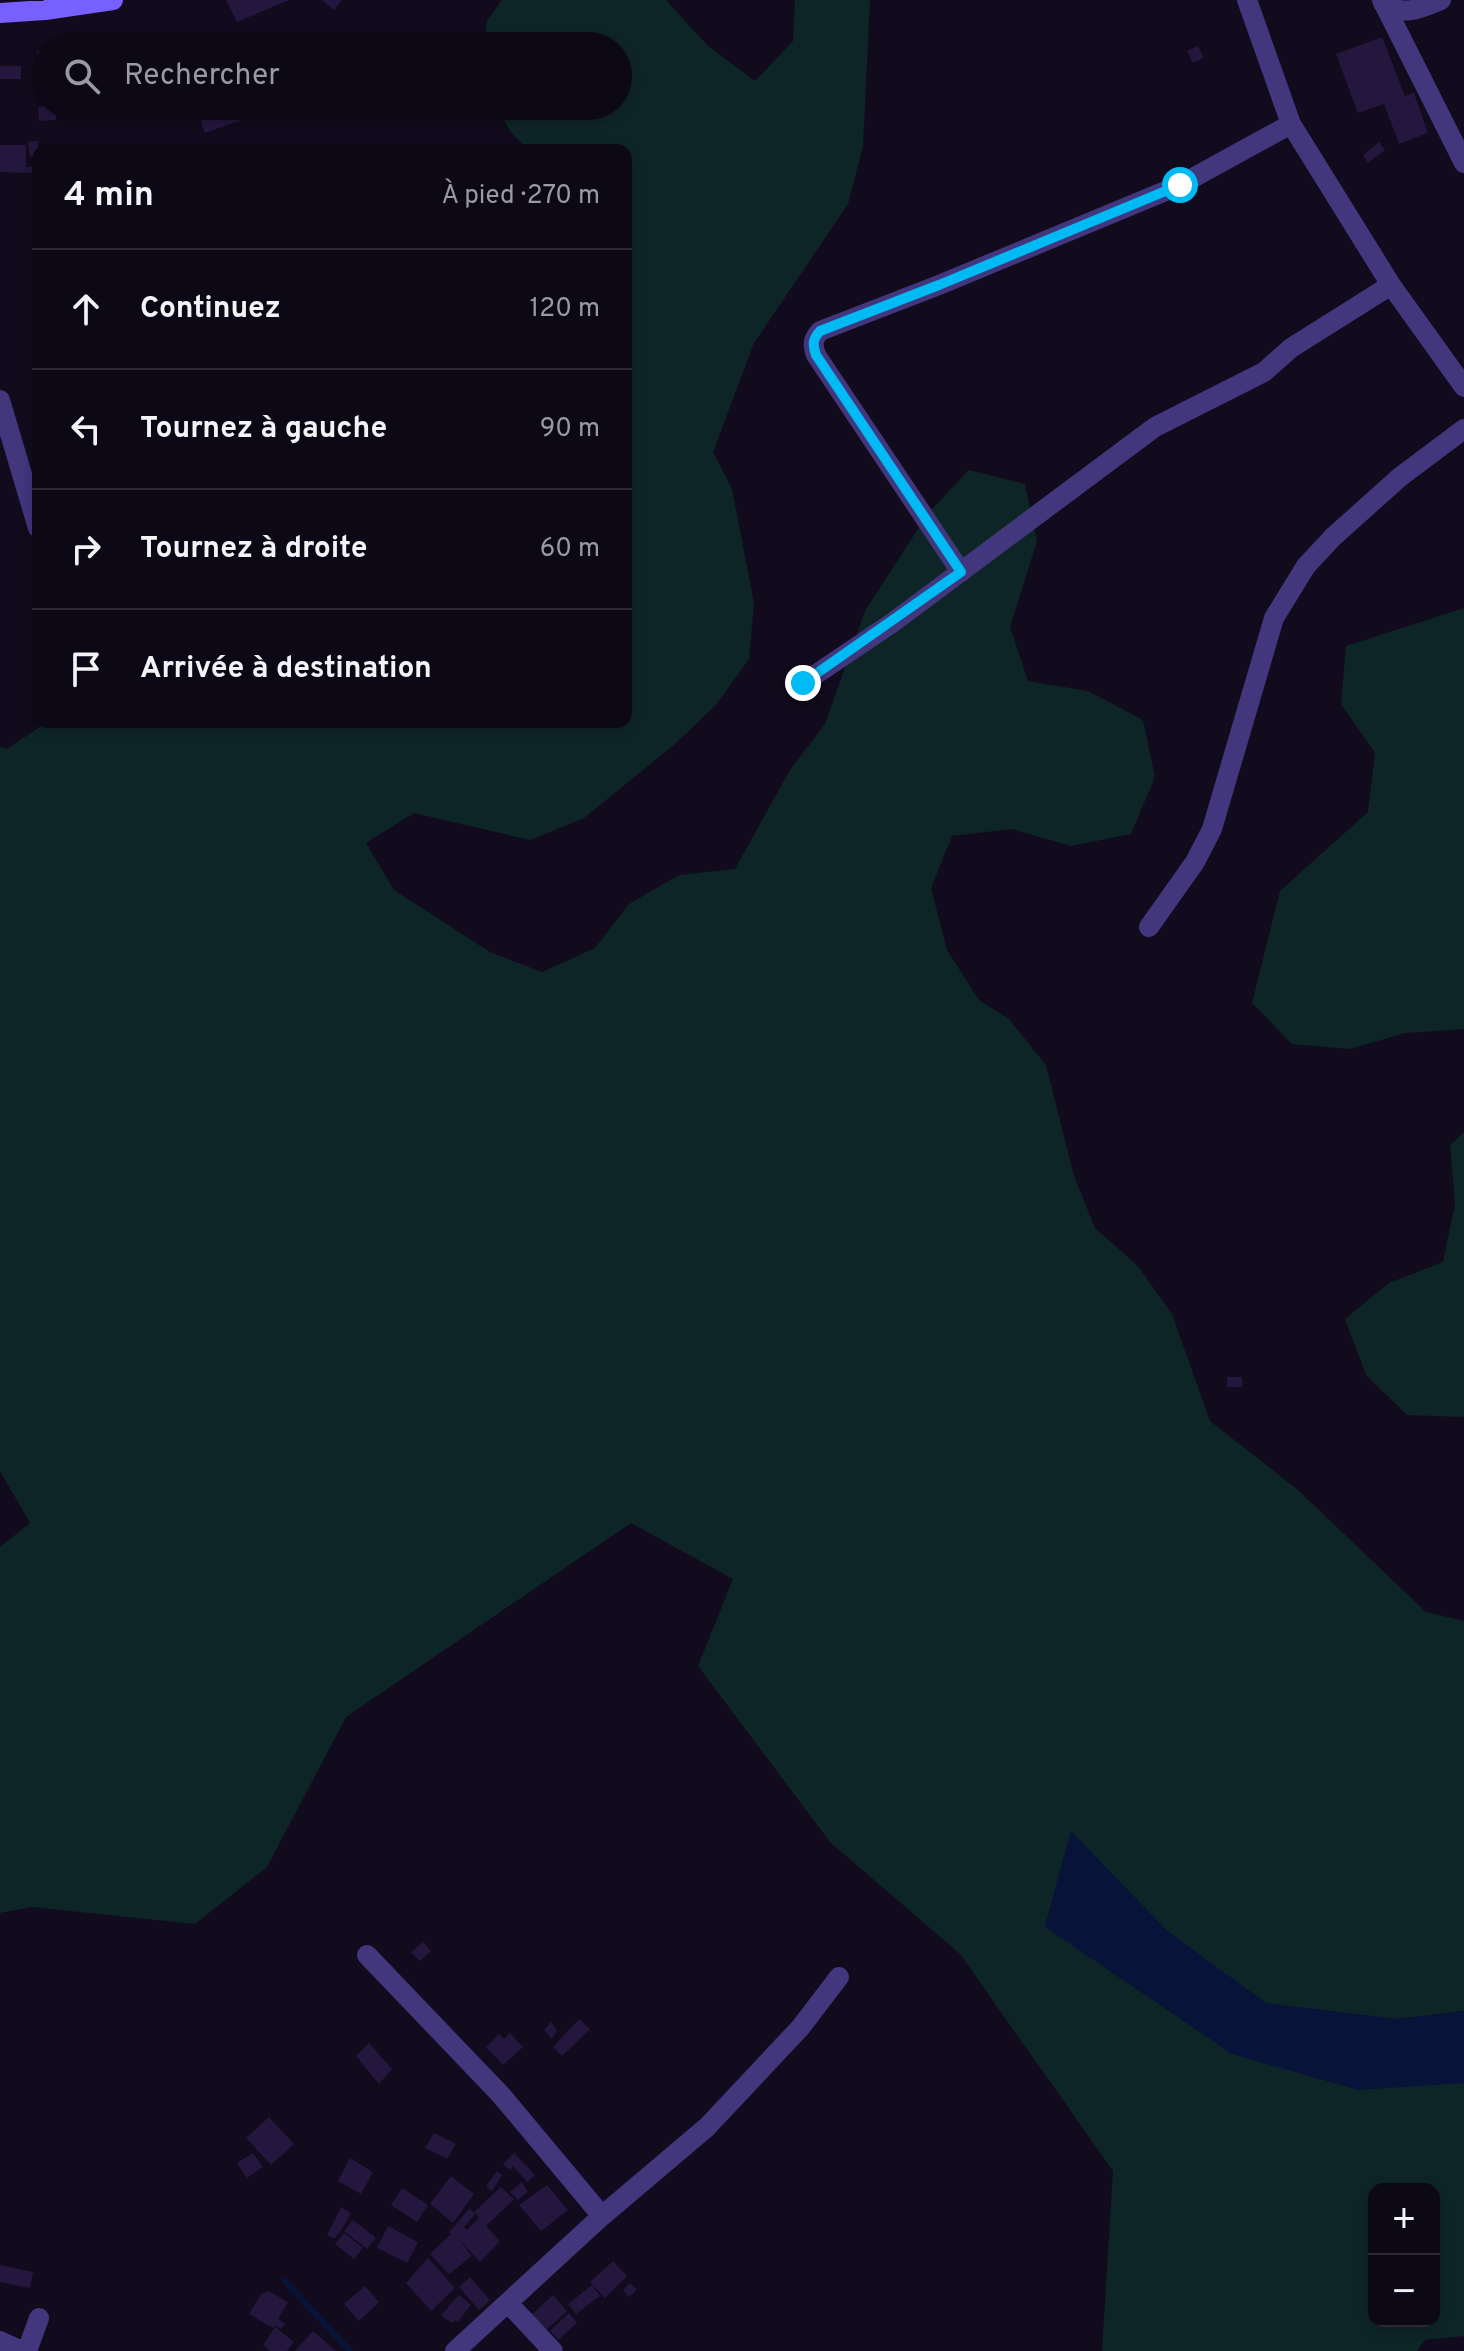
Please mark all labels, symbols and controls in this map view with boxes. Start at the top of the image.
search box [32,32,632,120]
icon: search [60,54,104,98]
text: Rechercher [124,58,280,95]
route start [1162,167,1198,203]
text: 4 min [64,175,154,218]
text: À pied · 270 m [441,180,600,213]
icon: ahead [64,287,108,331]
text: Continuez [140,291,281,328]
text: 120 m [530,293,600,326]
icon: left [64,407,108,451]
text: Tournez à gauche [140,411,387,448]
text: 90 m [540,413,600,446]
icon: right [64,527,108,571]
text: Tournez à droite [140,531,368,568]
text: 60 m [540,533,600,566]
icon: arrive [64,647,108,691]
text: Arrivée à destination [140,651,432,688]
route end [785,665,821,701]
map controls [1368,2183,1440,2327]
button: + [1368,2183,1440,2255]
button: − [1368,2255,1440,2327]

